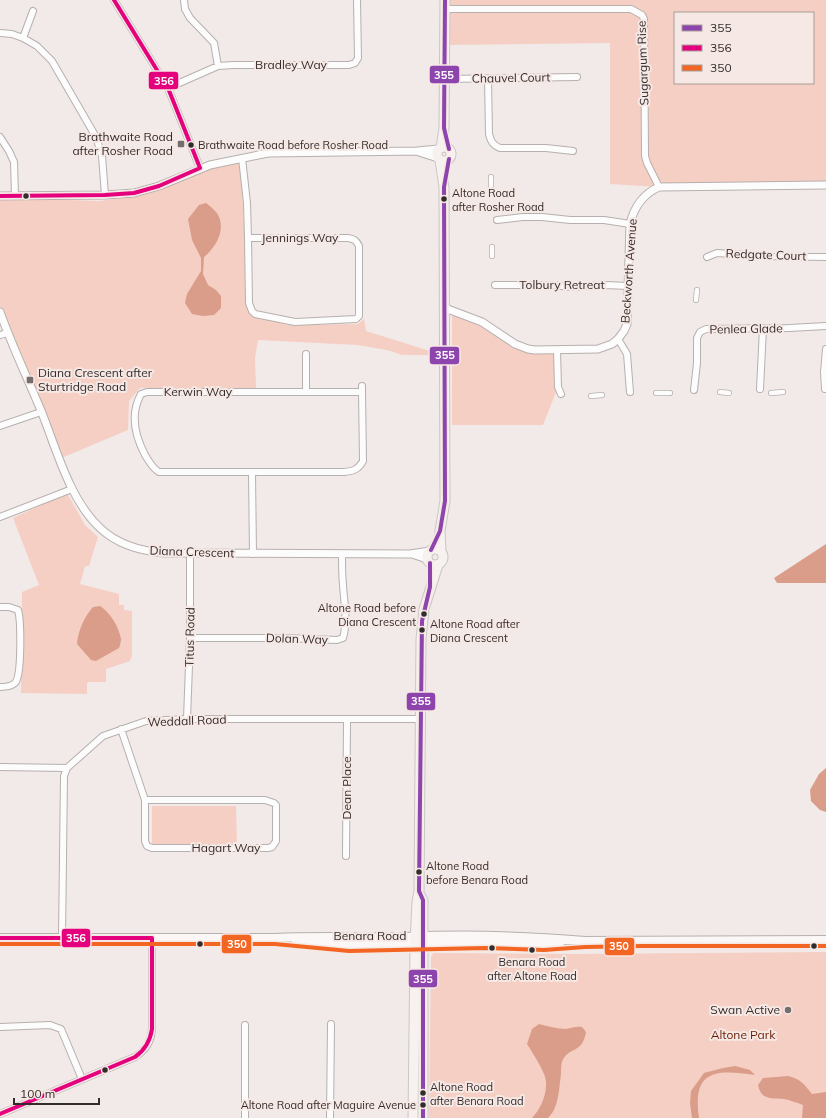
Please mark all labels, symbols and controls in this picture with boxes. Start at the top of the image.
legend [674,12,814,84]
street label: Sugargum Rise [634,20,651,106]
text: 355 [710,20,732,35]
text: 356 [710,40,732,55]
street label: Bradley Way [255,57,328,72]
text: 350 [710,60,732,75]
line badge: 355 [429,65,460,84]
text: 355 [434,68,454,82]
street label: Chauvel Court [472,69,550,86]
line badge: 356 [148,71,179,90]
text: 356 [154,74,174,88]
place label: Brathwaite Road after Rosher Road [72,129,173,158]
place label: Brathwaite Road before Rosher Road [198,138,388,152]
marker: Brathwaite Road after Rosher Road [176,139,186,149]
marker: Brathwaite Road before Rosher Road [186,140,196,150]
place label: Altone Road after Rosher Road [452,186,544,214]
unlabelled marker [21,191,31,201]
marker: Altone Road after Rosher Road [439,194,449,204]
street label: Beckworth Avenue [617,218,640,324]
street label: Jennings Way [262,230,339,245]
street label: Redgate Court [725,246,807,263]
street label: Tolbury Retreat [519,277,605,292]
street label: Penlea Glade [709,320,783,337]
line badge: 355 [429,346,460,365]
text: 355 [435,348,455,362]
place label: Diana Crescent after Sturtridge Road [38,365,153,394]
marker: Diana Crescent after Sturtridge Road [25,375,35,385]
street label: Kerwin Way [164,384,233,399]
street label: Diana Crescent [149,543,235,560]
place label: Altone Road before Diana Crescent [318,601,416,629]
street label: Titus Road [181,607,198,667]
marker: Altone Road before Diana Crescent [419,609,429,619]
place label: Altone Road after Diana Crescent [430,617,520,645]
marker: Altone Road after Diana Crescent [417,625,427,635]
street label: Dolan Way [266,630,329,647]
line badge: 355 [406,692,436,711]
text: 355 [411,694,431,708]
street label: Weddall Road [147,712,227,729]
street label: Dean Place [339,756,354,820]
street label: Hagart Way [191,840,261,855]
place label: Altone Road before Benara Road [426,859,528,887]
marker: Altone Road before Benara Road [414,867,424,877]
line badge: 356 [61,928,91,948]
street label: Benara Road [334,928,406,943]
text: 356 [66,931,86,945]
line badge: 350 [221,934,252,954]
text: 350 [227,937,247,951]
line badge: 350 [604,937,635,956]
unlabelled marker [195,939,205,949]
text: 350 [609,939,629,953]
unlabelled marker [809,941,819,951]
unlabelled marker [487,943,497,953]
marker: Benara Road after Altone Road [527,945,537,955]
place label: Benara Road after Altone Road [487,955,577,983]
line badge: 355 [408,969,438,988]
text: 355 [413,972,433,986]
place label: Swan Active [710,1002,780,1017]
marker: Swan Active [783,1005,793,1015]
park label: Altone Park [711,1027,776,1042]
unlabelled marker [100,1065,110,1075]
scale bar [14,1080,99,1106]
place label: Altone Road after Benara Road [430,1080,524,1108]
text: 100 m [20,1086,55,1101]
marker: Altone Road after Benara Road [418,1088,428,1098]
place label: Altone Road after Maguire Avenue [241,1098,416,1112]
marker: Altone Road after Maguire Avenue [418,1100,428,1110]

